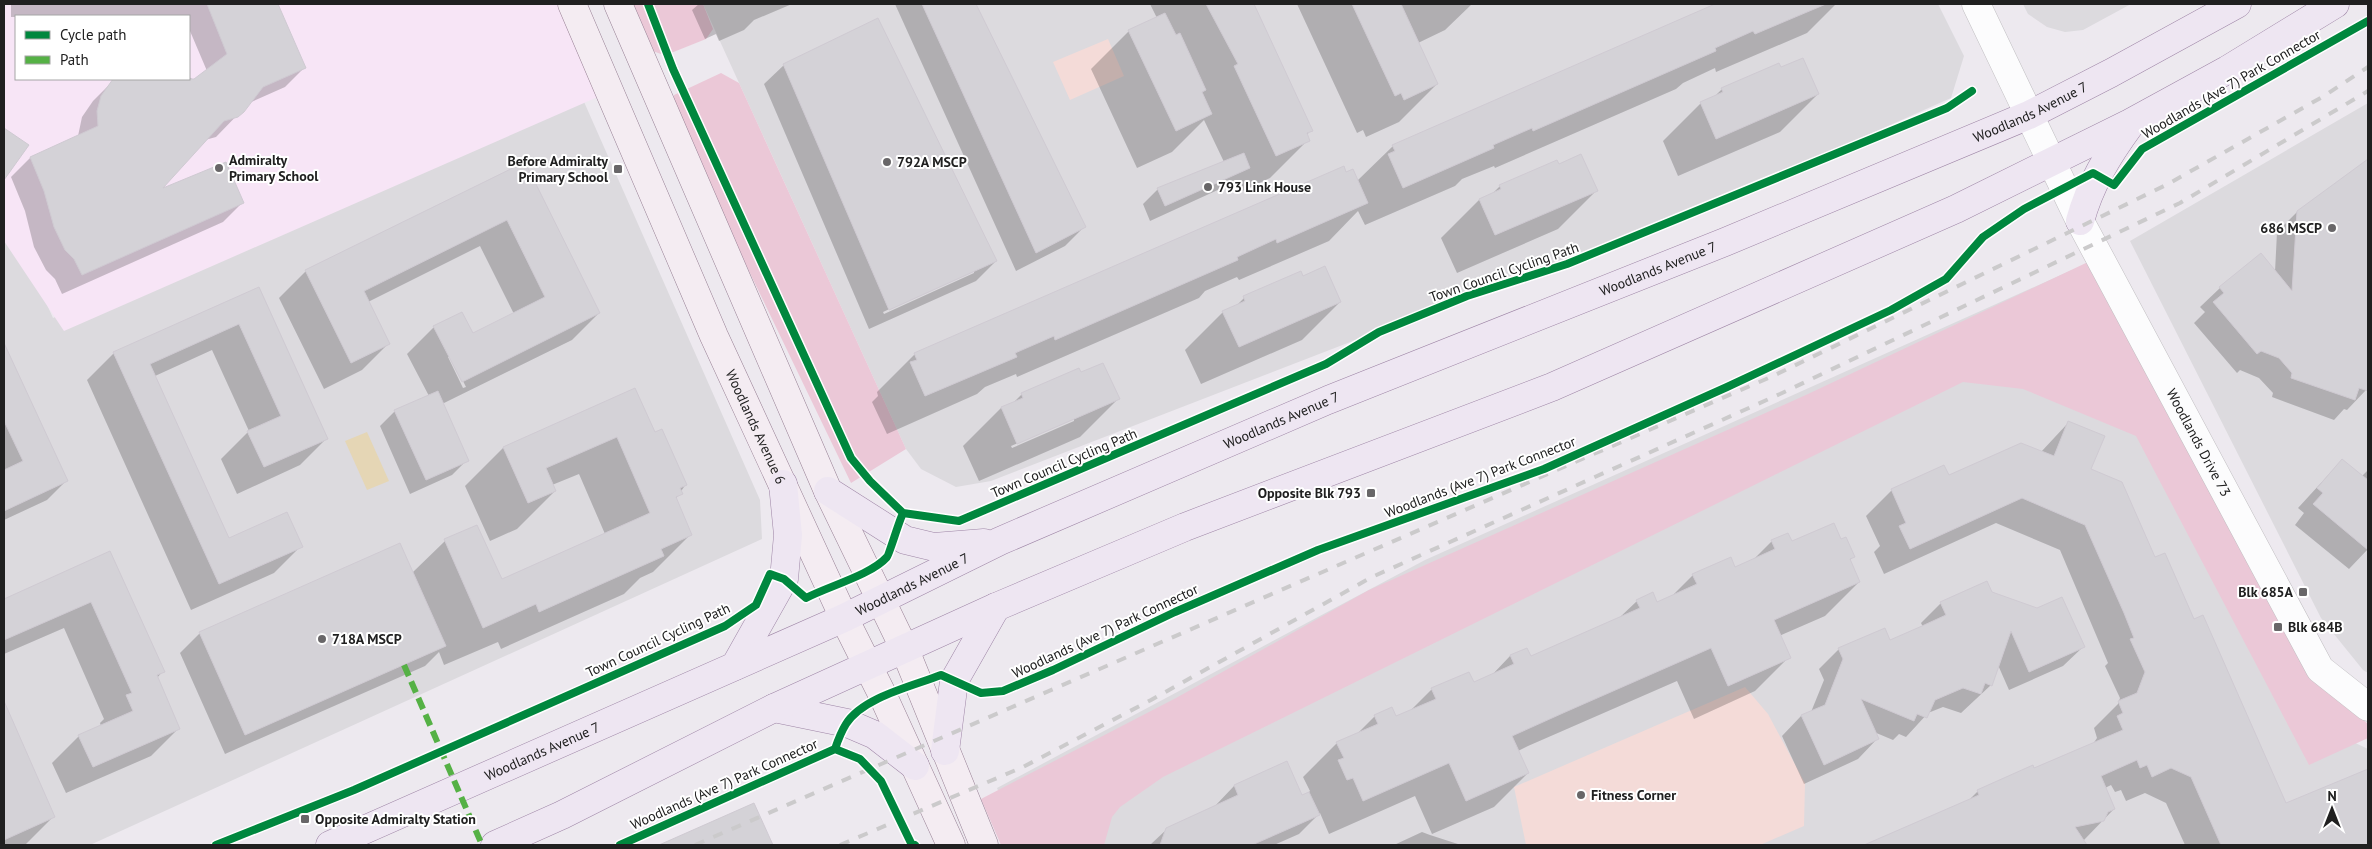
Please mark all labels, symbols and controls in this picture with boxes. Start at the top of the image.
legend [15,15,190,80]
text: Cycle path [60,25,126,44]
street label: Woodlands (Ave 7) Park Connector [2138,25,2324,143]
text: Path [60,50,89,69]
street label: Woodlands Avenue 7 [1970,78,2090,146]
place label: Admiralty Primary School [229,151,319,185]
place label: Before Admiralty Primary School [507,152,609,186]
place label: 792A MSCP [897,153,967,171]
marker: 792A MSCP [881,156,893,168]
marker: Admiralty Primary School [213,162,225,174]
marker: Before Admiralty Primary School [612,163,624,175]
place label: 793 Link House [1218,178,1311,196]
marker: 793 Link House [1202,181,1214,193]
place label: 686 MSCP [2260,219,2322,237]
marker: 686 MSCP [2326,222,2338,234]
street label: Woodlands Avenue 7 [1597,237,1719,300]
street label: Town Council Cycling Path [1427,238,1581,306]
street label: Woodlands Avenue 6 [722,367,790,487]
street label: Woodlands Drive 73 [2162,385,2235,500]
street label: Woodlands Avenue 7 [1221,387,1342,453]
street label: Town Council Cycling Path [988,424,1140,502]
street label: Woodlands (Ave 7) Park Connector [1382,432,1578,522]
place label: Opposite Blk 793 [1258,484,1361,502]
marker: Opposite Blk 793 [1365,487,1377,499]
street label: Woodlands Avenue 7 [853,549,972,620]
street label: Woodlands (Ave 7) Park Connector [1009,580,1201,682]
place label: Blk 685A [2238,583,2294,601]
marker: Blk 685A [2297,586,2309,598]
street label: Town Council Cycling Path [583,599,733,681]
place label: Blk 684B [2288,618,2342,636]
marker: Blk 684B [2272,621,2284,633]
place label: 718A MSCP [332,630,402,648]
marker: 718A MSCP [316,633,328,645]
street label: Woodlands Avenue 7 [482,718,603,785]
street label: Woodlands (Ave 7) Park Connector [627,734,821,834]
north arrow [2307,784,2357,834]
place label: Fitness Corner [1591,786,1676,804]
text: N [2327,787,2337,805]
marker: Fitness Corner [1575,789,1587,801]
place label: Opposite Admiralty Station [315,810,476,828]
marker: Opposite Admiralty Station [299,813,311,825]

